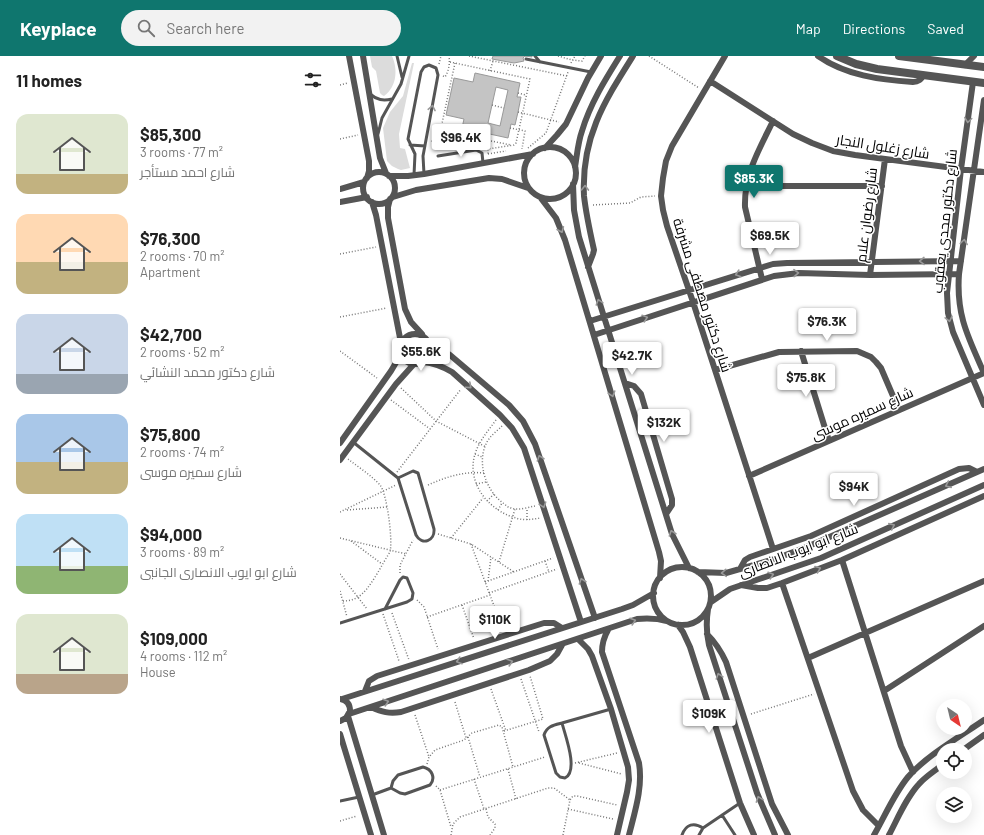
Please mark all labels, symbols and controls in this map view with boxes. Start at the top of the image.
search box [121,10,401,46]
text: Keyplace [20,17,97,40]
icon: search [135,17,157,39]
text: Search here [167,19,245,37]
text: Map [796,20,821,37]
text: Directions [843,20,905,37]
text: Saved [927,20,964,37]
icon: filters [302,69,324,91]
text: 11 homes [16,70,82,90]
one-way arrow [427,104,436,111]
one-way arrow [964,117,973,123]
text: $85,300 [140,124,201,144]
pin: $96.4K [428,124,494,158]
text: $96.4K [441,129,481,145]
icon: home [48,130,96,178]
street label: شارع زغلول النجار [834,130,931,163]
text: 3 rooms · 77 m² [140,144,223,160]
street label: شارع دكتور مجدى يعقوب [928,148,961,294]
text: شارع احمد مستأجر [140,164,235,180]
pin: $85.3K [721,165,787,199]
street label: شارع رضوان علام [852,167,882,264]
text: $85.3K [734,170,774,186]
one-way arrow [580,185,589,191]
street label: شارع دكتور مصطفى مشرفة [669,216,736,375]
pin: $69.5K [737,222,803,256]
one-way arrow [556,227,564,234]
text: $69.5K [750,227,790,243]
text: $76,300 [140,228,200,248]
icon: home [48,230,96,278]
one-way arrow [959,239,968,245]
text: 2 rooms · 70 m² [140,248,224,264]
one-way arrow [919,257,925,265]
text: Apartment [140,264,201,280]
one-way arrow [734,269,741,278]
one-way arrow [793,269,799,278]
one-way arrow [595,299,604,306]
pin: $76.3K [794,308,860,342]
text: $76.3K [807,313,847,329]
one-way arrow [641,314,648,323]
one-way arrow [945,316,953,322]
text: $42,700 [140,324,202,344]
icon: home [48,330,96,378]
pin: $55.6K [388,338,454,372]
pin: $42.7K [599,342,665,376]
text: $55.6K [401,343,441,359]
text: 2 rooms · 52 m² [140,344,225,360]
text: $42.7K [612,347,652,363]
text: شارع دكتور محمد النشائي [140,364,275,380]
pin: $75.8K [773,364,839,398]
text: $75.8K [786,369,826,385]
one-way arrow [464,381,471,388]
street label: شارع سميره موسى [808,383,916,444]
one-way arrow [607,391,616,398]
pin: $132K [636,409,692,443]
text: $132K [647,414,681,430]
text: $75,800 [140,424,200,444]
icon: home [48,430,96,478]
text: 2 rooms · 74 m² [140,444,224,460]
one-way arrow [536,455,545,462]
text: شارع سميره موسى [140,464,242,480]
pin: $94K [830,473,878,507]
text: $94K [839,478,869,494]
one-way arrow [945,480,953,488]
one-way arrow [538,501,547,508]
street label: شارع ابو ايوب الانصارى [736,519,860,582]
one-way arrow [887,523,895,531]
text: $94,000 [140,524,202,544]
icon: home [48,530,96,578]
one-way arrow [669,530,677,537]
text: 3 rooms · 89 m² [140,544,224,560]
text: شارع ابو ايوب الانصارى الجانبى [140,564,297,580]
one-way arrow [814,566,822,574]
one-way arrow [720,568,727,577]
one-way arrow [768,571,775,580]
one-way arrow [578,578,587,585]
pin: $110K [467,606,523,640]
text: $110K [479,611,511,627]
one-way arrow [630,617,637,626]
text: $109,000 [140,628,208,648]
icon: home [48,630,96,678]
text: 4 rooms · 112 m² [140,648,227,664]
one-way arrow [456,656,463,665]
one-way arrow [506,658,513,666]
text: House [140,664,176,680]
one-way arrow [715,672,724,679]
one-way arrow [383,698,390,707]
north arrow [936,699,972,735]
map controls [936,699,972,823]
pin: $109K [681,700,737,734]
text: $109K [692,705,726,721]
button: locate [936,743,972,779]
button: layers [936,787,972,823]
one-way arrow [755,796,763,803]

